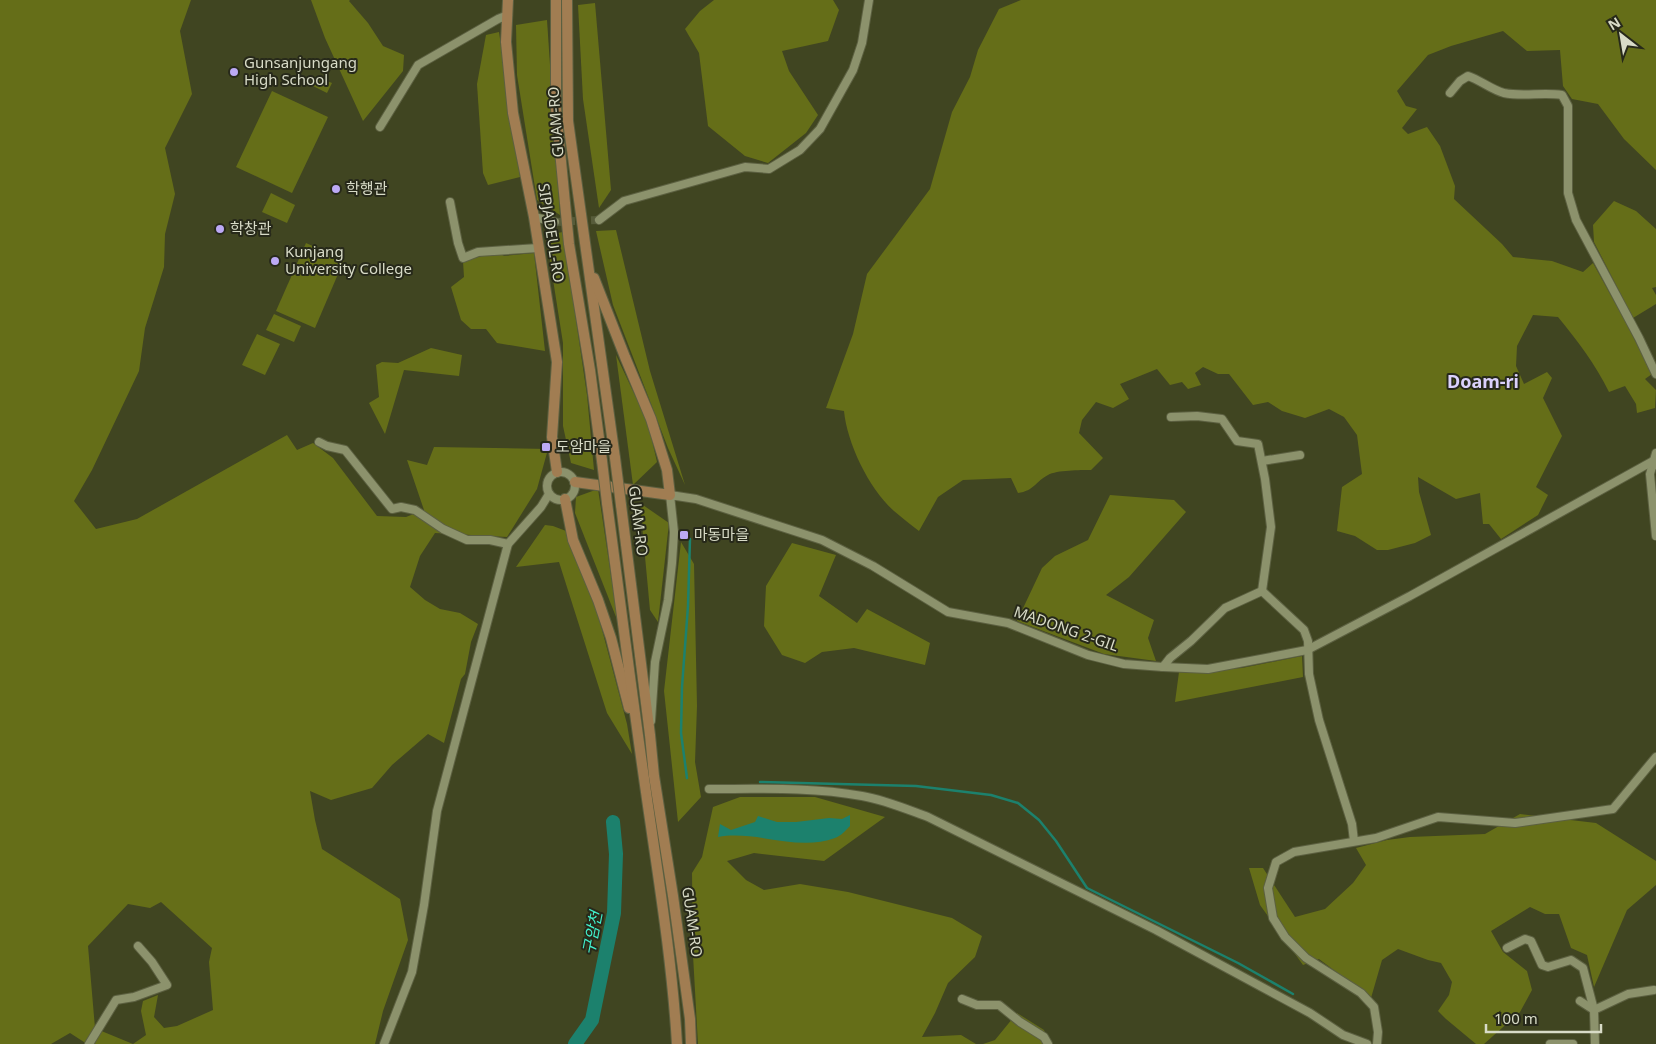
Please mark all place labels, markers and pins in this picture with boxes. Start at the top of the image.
place label: Gunsanjungang High School [244,52,357,89]
marker: Gunsanjungang High School [228,66,240,78]
place label: 학행관 [346,178,388,198]
marker: 학행관 [330,183,342,195]
place label: 학창관 [230,218,272,238]
marker: 학창관 [214,223,226,235]
place label: Kunjang University College [285,241,412,278]
marker: Kunjang University College [269,255,281,267]
place label: 도암마을 [556,436,611,456]
marker: 도암마을 [540,441,552,453]
place label: 마동마을 [694,524,749,544]
marker: 마동마을 [678,529,690,541]

